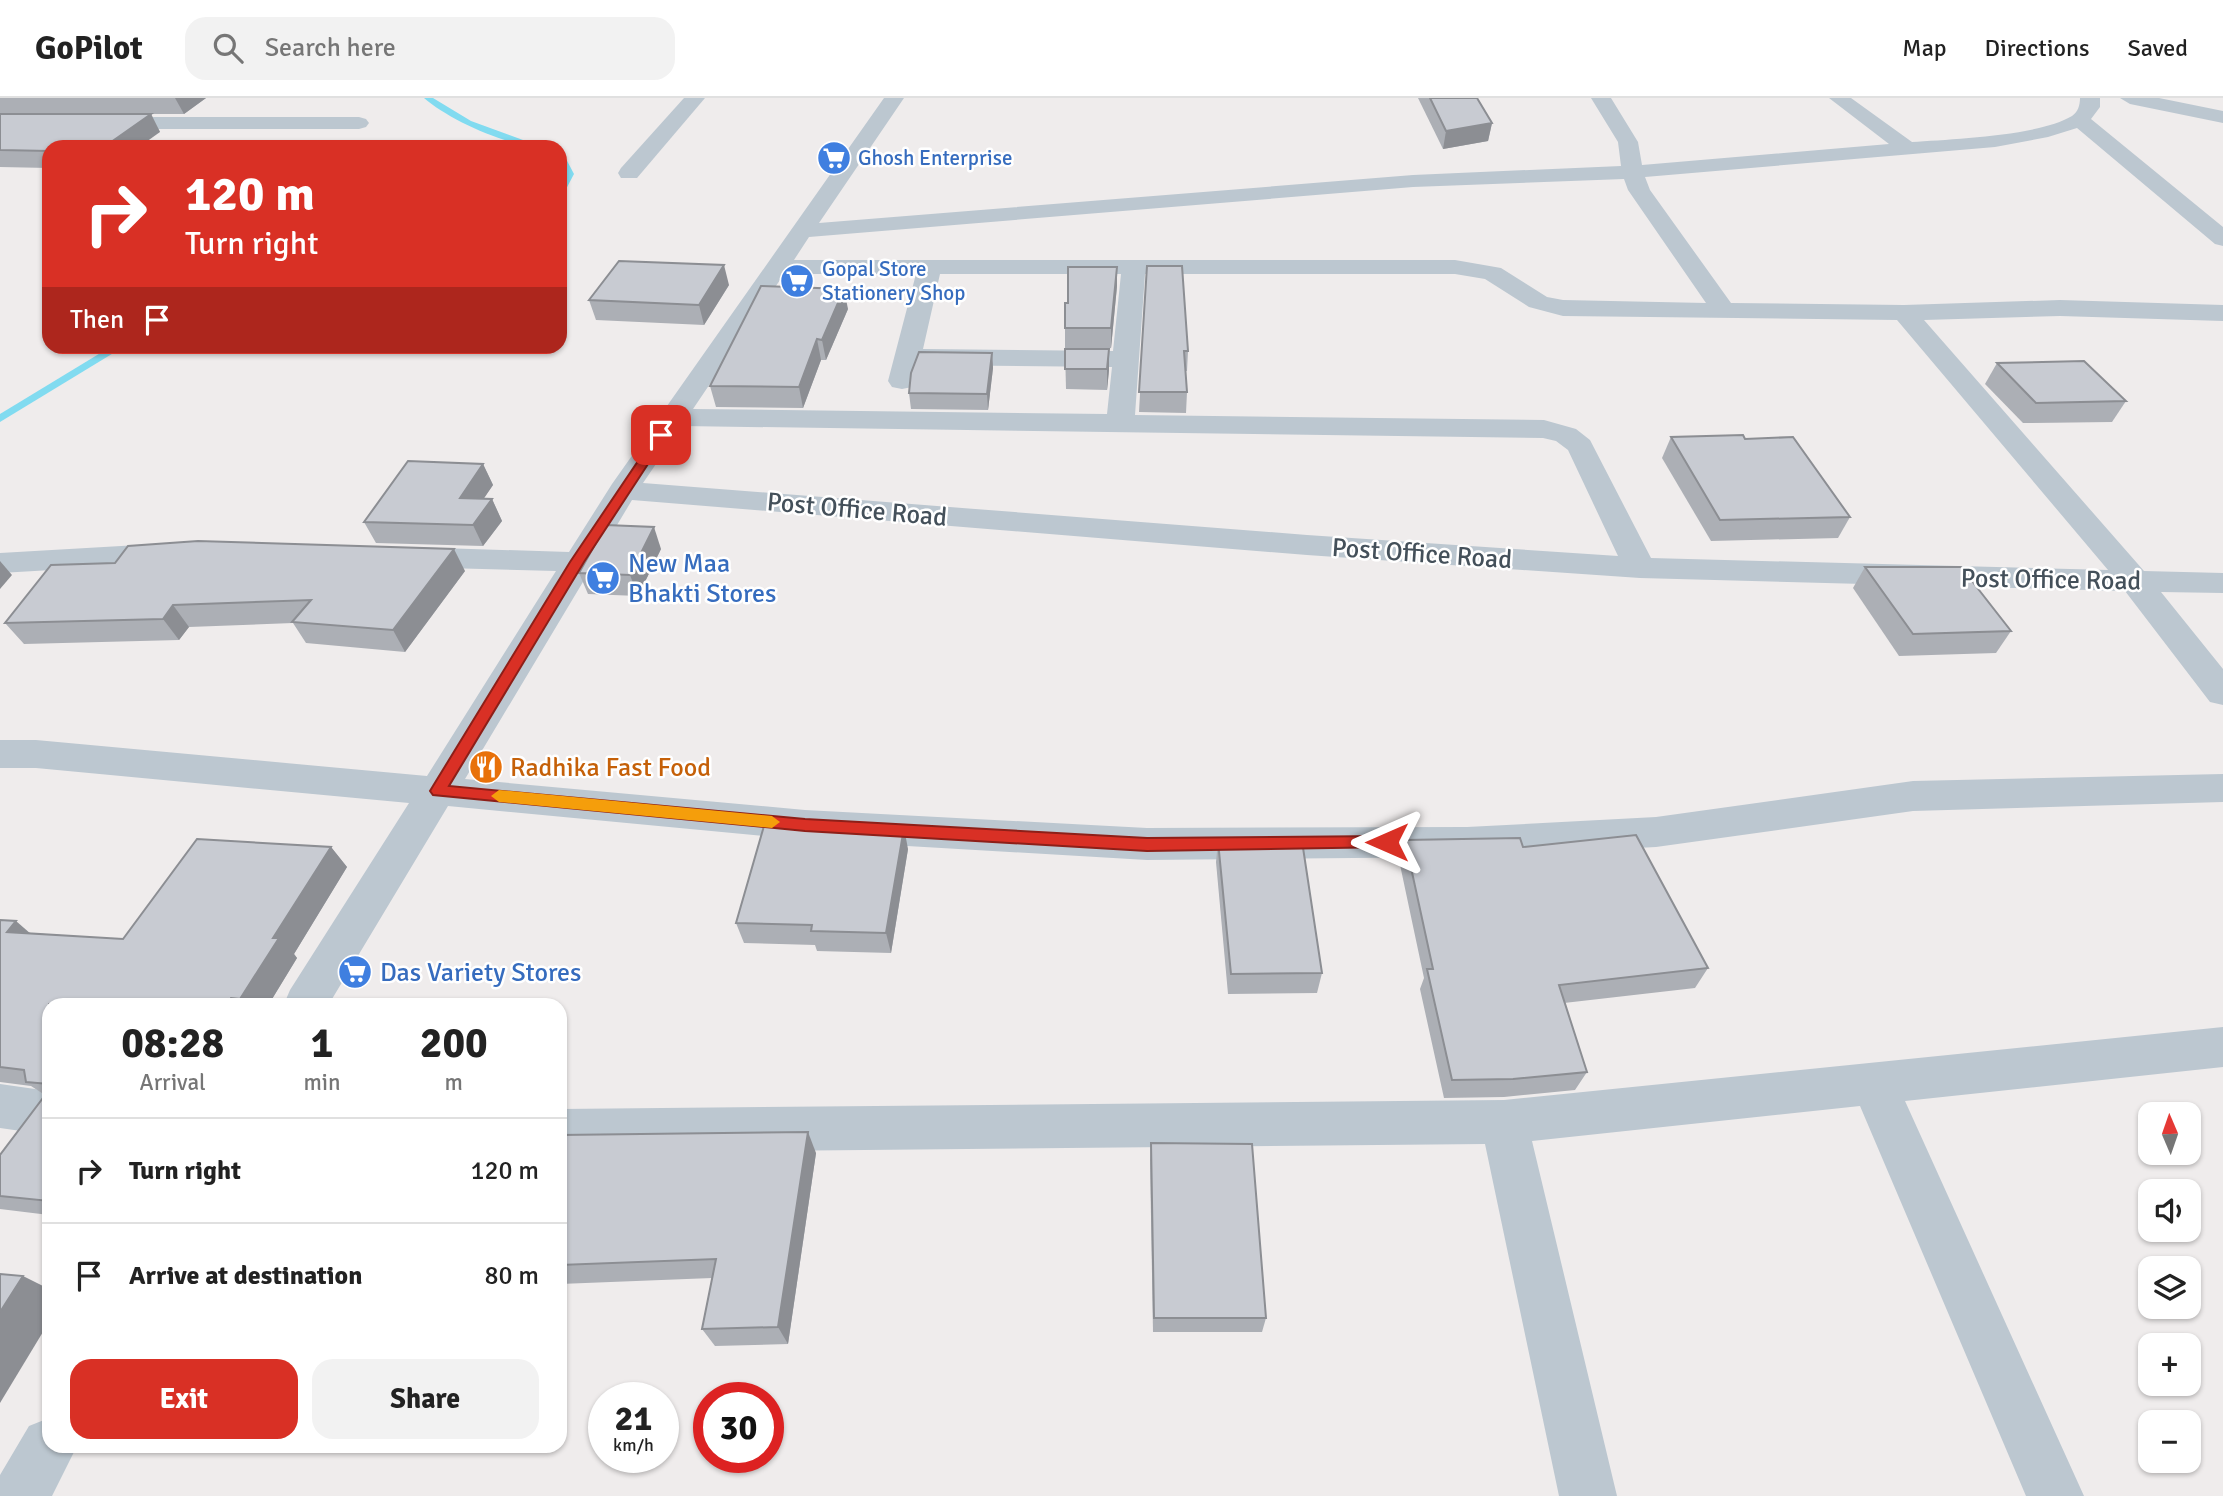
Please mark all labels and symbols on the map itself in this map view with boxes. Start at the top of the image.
supermarket icon: Ghosh Enterprise [815,139,853,177]
place label: Ghosh Enterprise [858,145,1012,171]
place label: Gopal Store Stationery Shop [822,256,965,306]
supermarket icon: Gopal Store Stationery Shop [778,262,816,300]
pin [631,405,691,465]
street label: Post Office Road [766,486,948,534]
street label: Post Office Road [1331,532,1513,576]
place label: New Maa Bhakti Stores [628,548,776,610]
supermarket icon: New Maa Bhakti Stores [584,559,622,597]
street label: Post Office Road [1960,562,2141,598]
restaurant icon: Radhika Fast Food [467,748,505,786]
place label: Radhika Fast Food [510,752,711,784]
position arrow [1350,805,1424,879]
supermarket icon: Das Variety Stores [336,953,374,991]
place label: Das Variety Stores [380,957,581,989]
north arrow [2138,1102,2202,1166]
speed limit sign: 30 [693,1382,784,1473]

